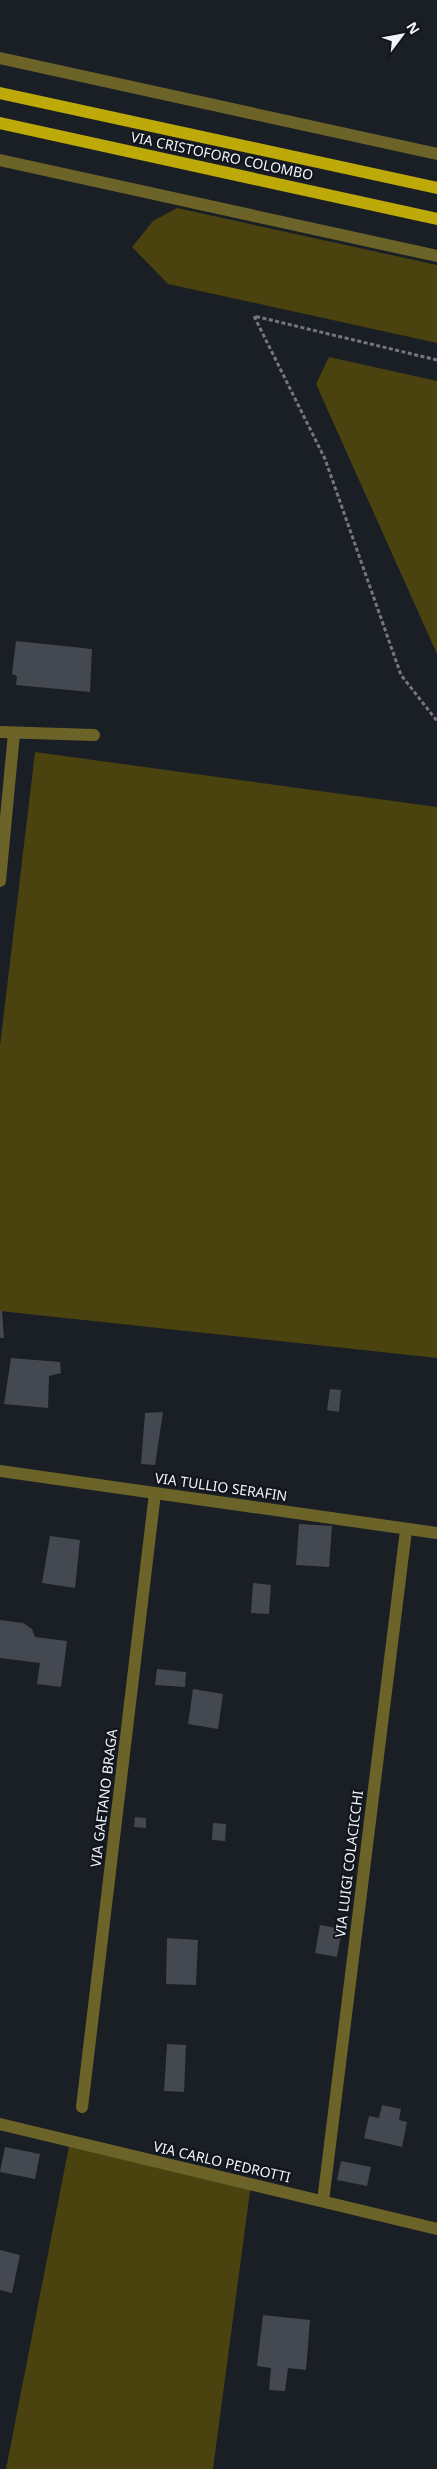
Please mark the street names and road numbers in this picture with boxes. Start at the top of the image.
street label: VIA CRISTOFORO COLOMBO [129,127,315,184]
street label: VIA TULLIO SERAFIN [154,1468,289,1505]
street label: VIA GAETANO BRAGA [86,1728,121,1868]
street label: VIA LUIGI COLACICCHI [330,1789,367,1939]
street label: VIA CARLO PEDROTTI [152,2136,293,2187]

